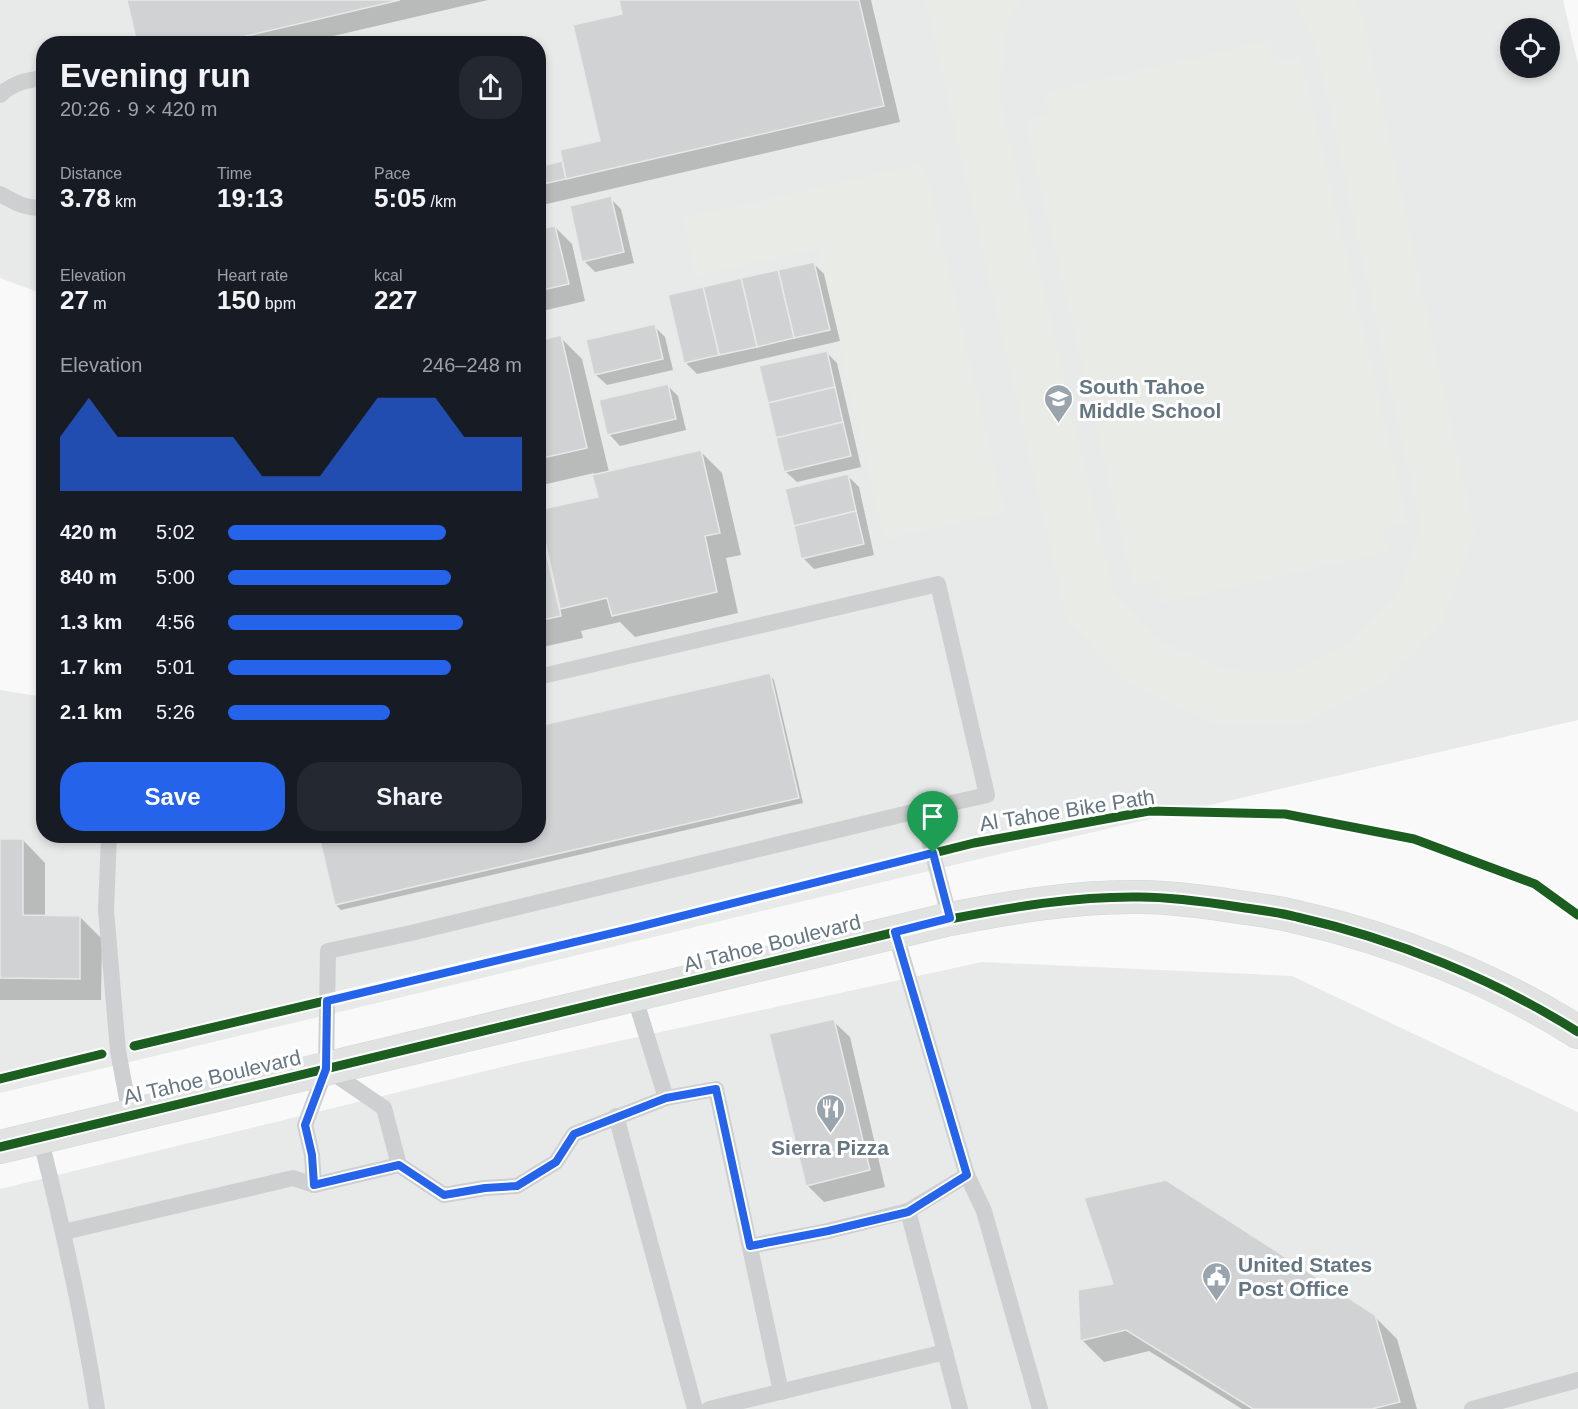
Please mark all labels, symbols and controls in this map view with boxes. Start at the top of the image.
map controls [1500,18,1560,78]
button: locate [1500,18,1560,78]
button: share [459,56,522,119]
text: Evening run [60,57,251,94]
text: 20:26 · 9 × 420 m [60,98,217,120]
text: Distance [60,165,122,182]
text: Time [217,165,252,182]
text: Pace [374,165,410,182]
text: 3.78 [60,183,111,213]
text: 19:13 [217,183,284,213]
text: 5:05 [374,183,426,213]
text: km [111,193,136,210]
text: /km [426,193,456,210]
text: Elevation [60,267,126,284]
text: Heart rate [217,267,288,284]
text: kcal [374,267,402,284]
text: 27 [60,285,89,315]
text: 150 [217,285,260,315]
text: 227 [374,285,417,315]
text: m [89,295,107,312]
text: bpm [260,295,296,312]
text: Elevation [60,354,142,376]
text: 246–248 m [422,354,522,376]
place label: South Tahoe Middle School [1079,375,1221,422]
school or university icon: South Tahoe Middle School [1042,382,1074,424]
text: 420 m [60,521,117,543]
text: 5:02 [156,521,195,543]
text: 840 m [60,566,117,588]
text: 5:00 [156,566,195,588]
text: 1.3 km [60,611,122,633]
text: 4:56 [156,611,195,633]
text: 1.7 km [60,656,122,678]
text: 5:01 [156,656,195,678]
text: 2.1 km [60,701,122,723]
text: 5:26 [156,701,195,723]
button: Save [60,762,285,831]
button: Share [297,762,522,831]
street label: Al Tahoe Bike Path [978,785,1156,835]
pin [907,791,958,853]
icon: arrive [916,800,949,833]
street label: Al Tahoe Boulevard [681,910,863,976]
street label: Al Tahoe Boulevard [121,1045,303,1109]
restaurant icon: Sierra Pizza [814,1092,846,1134]
place label: Sierra Pizza [771,1136,889,1159]
place label: United States Post Office [1238,1253,1372,1300]
public building icon: United States Post Office [1201,1260,1233,1302]

